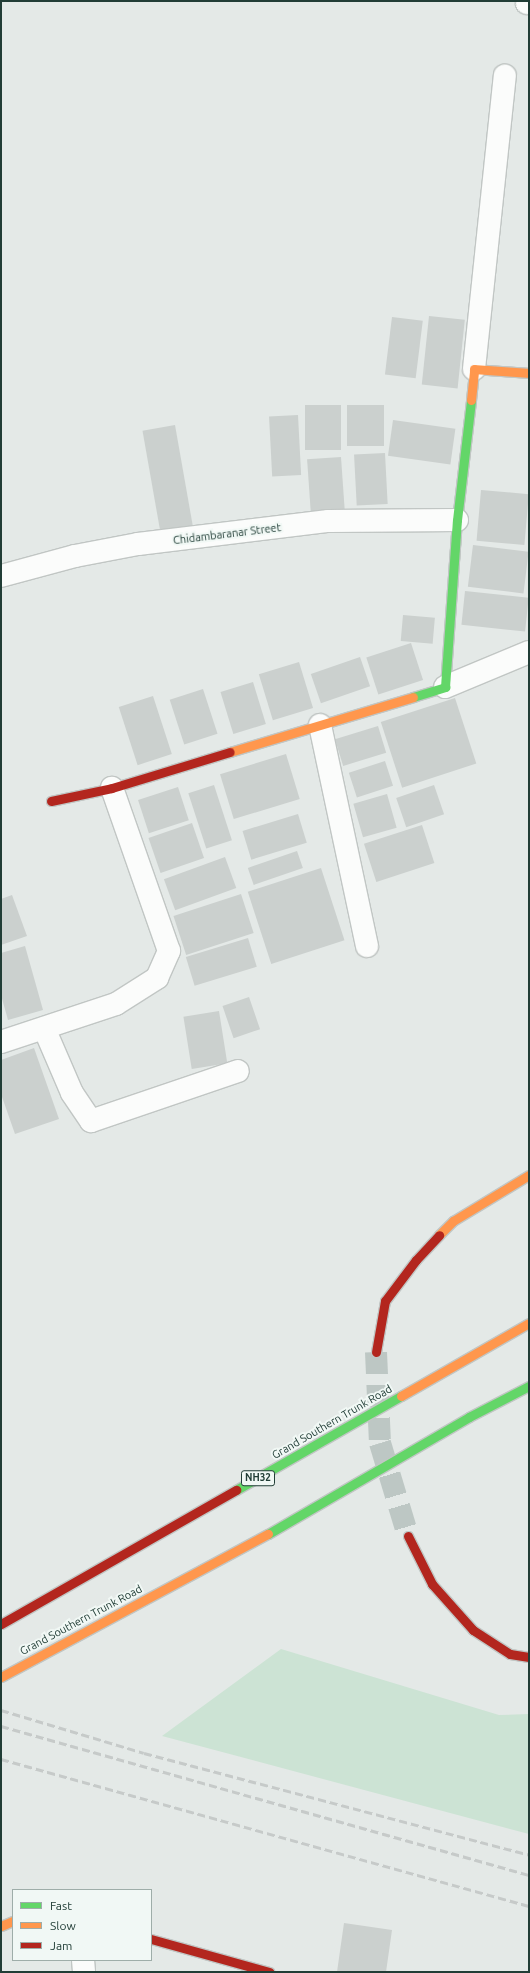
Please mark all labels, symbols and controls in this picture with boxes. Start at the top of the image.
street label: Chidambaranar Street [172,521,282,547]
street label: Grand Southern Trunk Road [270,1382,394,1462]
road number: NH32 [241,1470,275,1486]
street label: Grand Southern Trunk Road [18,1582,144,1658]
legend [12,1889,152,1961]
text: Fast [50,1899,72,1912]
text: Slow [50,1919,76,1932]
text: Jam [50,1939,72,1952]

